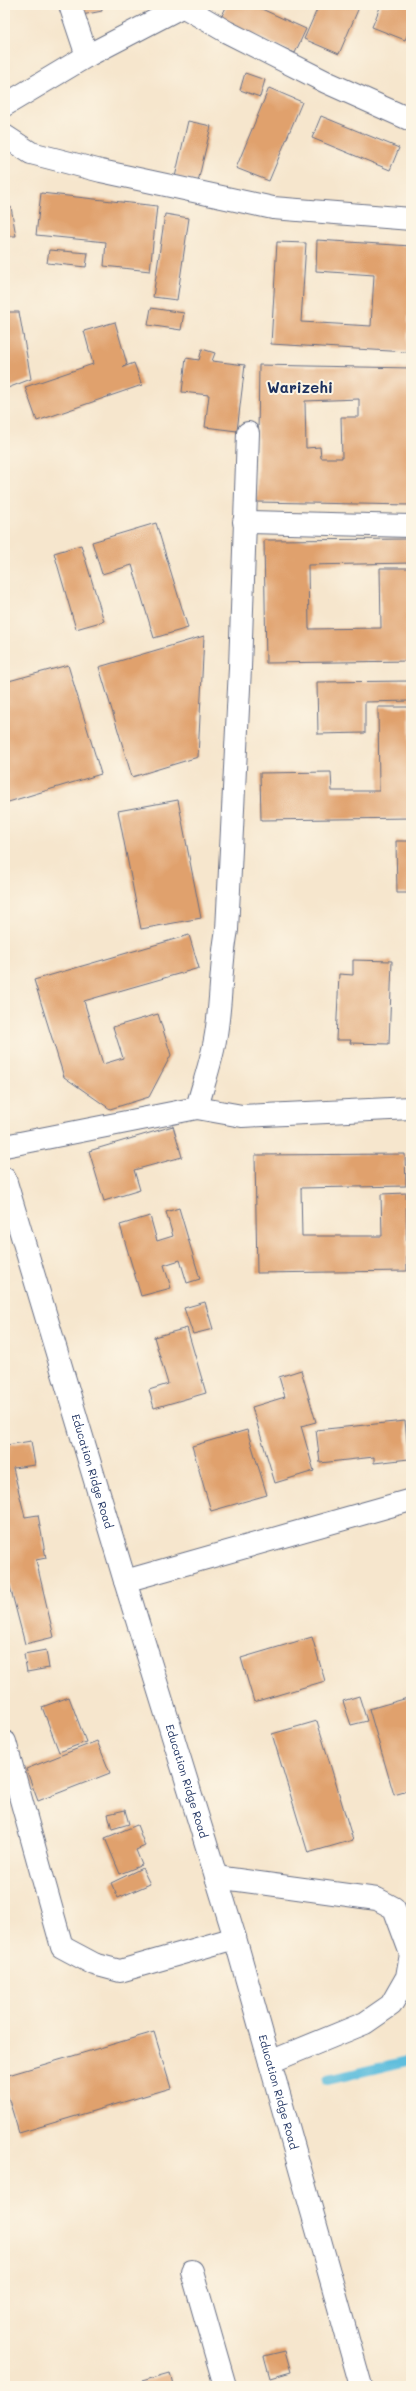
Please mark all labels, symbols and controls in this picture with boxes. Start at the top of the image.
district label: Warizehi [267,377,333,397]
street label: Education Ridge Road [69,1412,117,1530]
street label: Education Ridge Road [163,1722,212,1840]
street label: Education Ridge Road [255,2033,302,2151]

